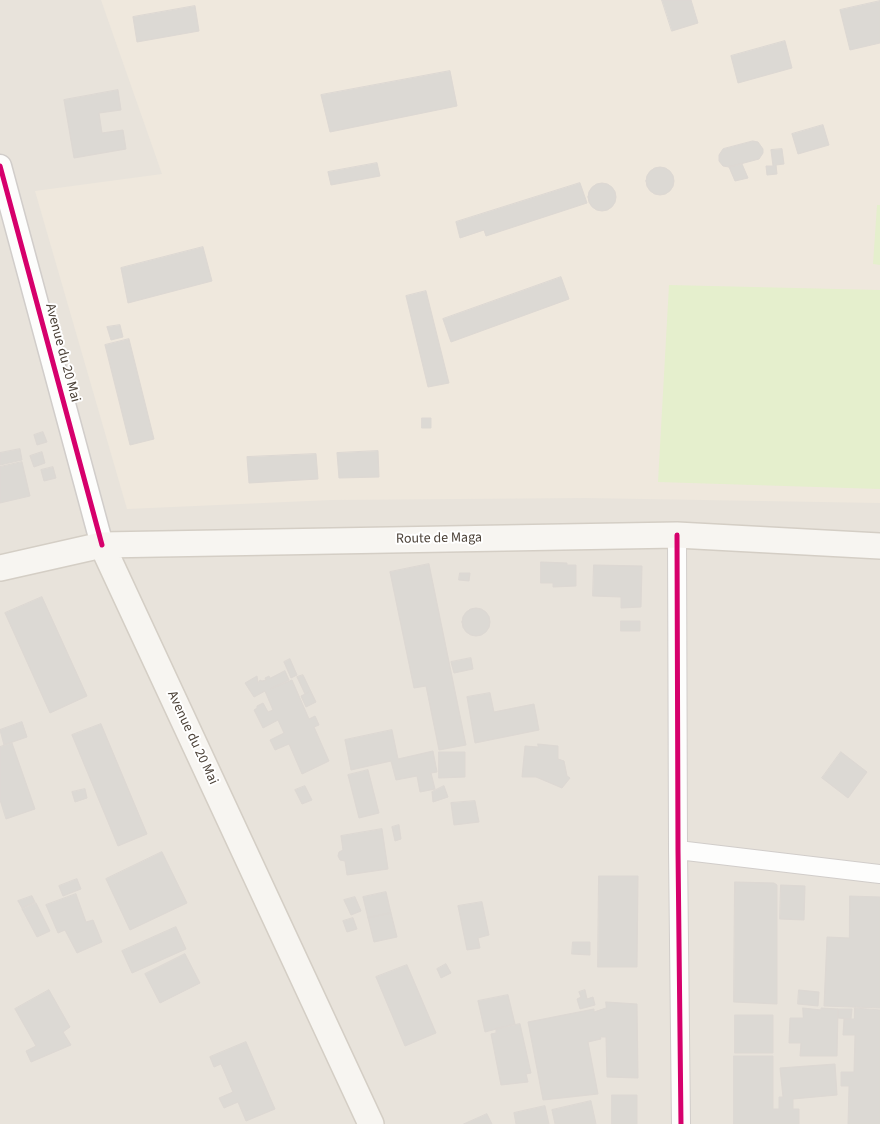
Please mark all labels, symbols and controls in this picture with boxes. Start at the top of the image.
street label: Avenue du 20 Mai [41,302,83,404]
street label: Route de Maga [396,530,482,548]
street label: Avenue du 20 Mai [163,688,221,788]

